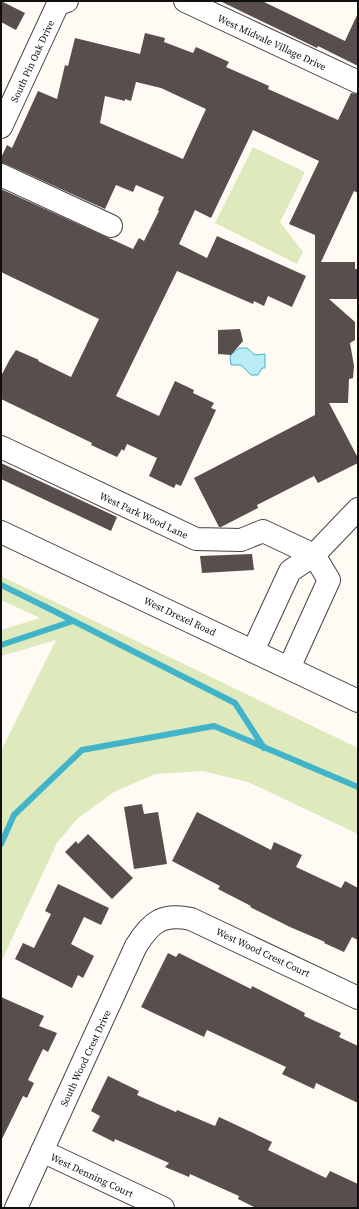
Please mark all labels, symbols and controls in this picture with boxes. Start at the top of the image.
street label: West Midvale Village Drive [215,12,328,73]
street label: South Pin Oak Drive [8,18,57,104]
street label: West Park Wood Lane [97,489,190,542]
street label: West Drexel Road [142,594,218,639]
street label: West Wood Crest Court [214,925,313,980]
street label: South Wood Crest Drive [57,1008,114,1109]
street label: West Denning Court [48,1151,136,1201]

